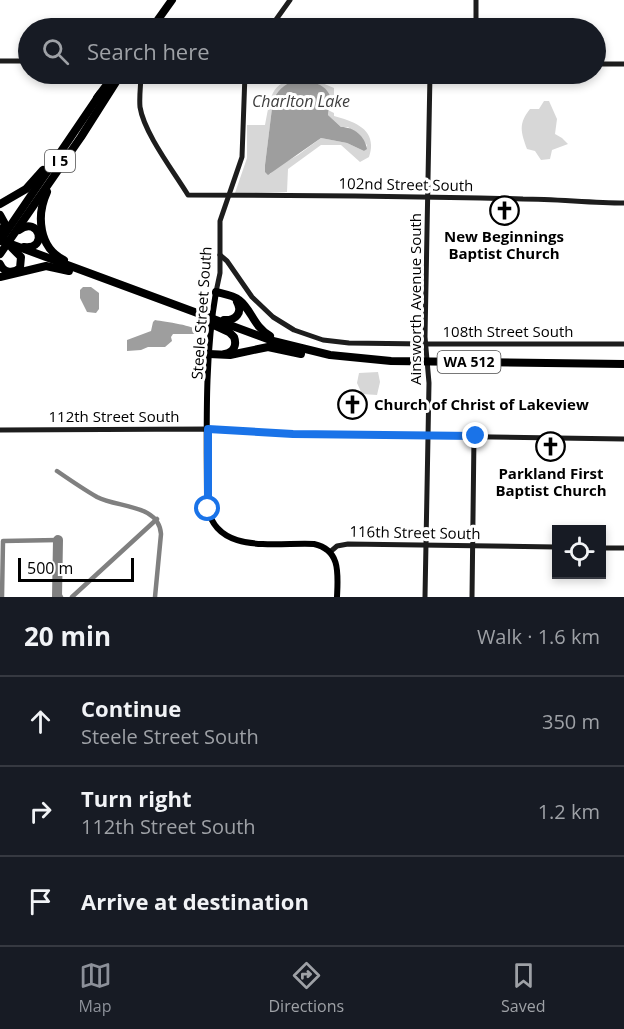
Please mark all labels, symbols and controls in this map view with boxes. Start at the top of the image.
search box [18,18,606,84]
icon: search [39,35,72,68]
text: Search here [87,36,210,66]
water label: Charlton Lake [252,90,350,112]
road number: I 5 [45,150,75,172]
street label: 102nd Street South [338,173,474,195]
church icon: New Beginnings Baptist Church [488,194,520,226]
street label: Ainsworth Avenue South [405,213,425,385]
place label: New Beginnings Baptist Church [444,226,564,263]
street label: Steele Street South [186,246,216,380]
street label: 108th Street South [443,321,573,341]
road number: WA 512 [438,351,500,373]
church icon: Church of Christ of Lakeview [337,389,369,421]
place label: Church of Christ of Lakeview [374,394,589,414]
street label: 112th Street South [49,406,179,426]
route end [462,422,488,448]
church icon: Parkland First Baptist Church [535,431,567,463]
place label: Parkland First Baptist Church [495,463,607,500]
route start [194,495,220,521]
street label: 116th Street South [349,521,481,543]
map controls [552,525,606,579]
button: locate [552,525,606,579]
scale bar [18,555,134,582]
text: 500 m [27,557,73,579]
text: 20 min [24,618,111,654]
text: Walk · 1.6 km [477,623,600,650]
text: Continue [81,693,181,723]
icon: ahead [24,705,57,738]
text: 350 m [542,708,600,735]
text: Steele Street South [81,723,259,750]
text: Turn right [81,783,192,813]
icon: right [24,795,57,828]
text: 1.2 km [538,798,600,825]
text: 112th Street South [81,813,256,840]
icon: arrive [24,885,57,918]
text: Arrive at destination [81,886,309,916]
tab: Map [78,959,112,1017]
tab: Directions [268,959,344,1017]
tab: Saved [501,959,546,1017]

